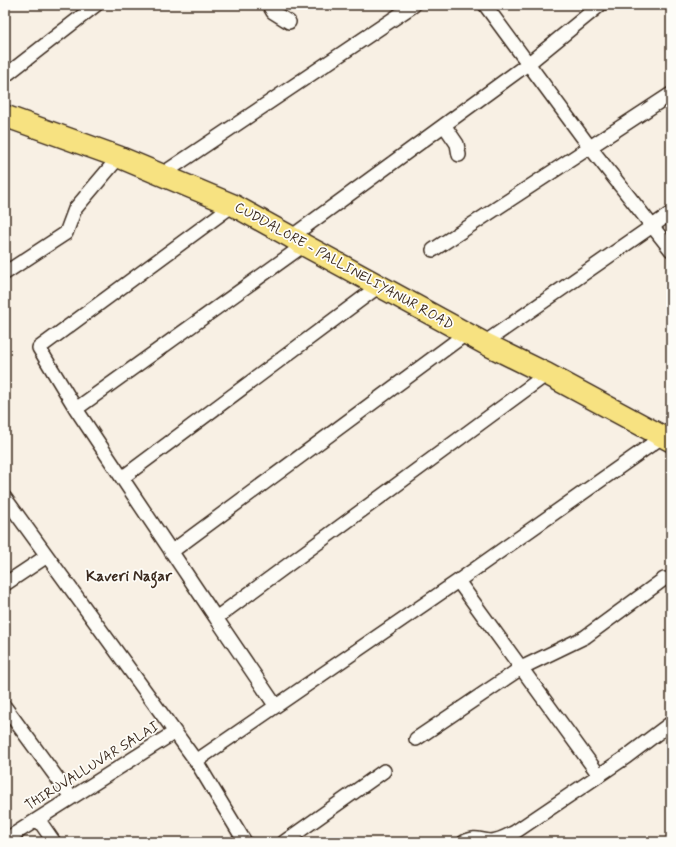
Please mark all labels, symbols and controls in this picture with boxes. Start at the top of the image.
street label: CUDDALORE - PALLINELIYANUR ROAD [231,198,457,334]
district label: Kaveri Nagar [86,567,173,589]
street label: THIRUVALLUVAR SALAI [22,717,162,815]

